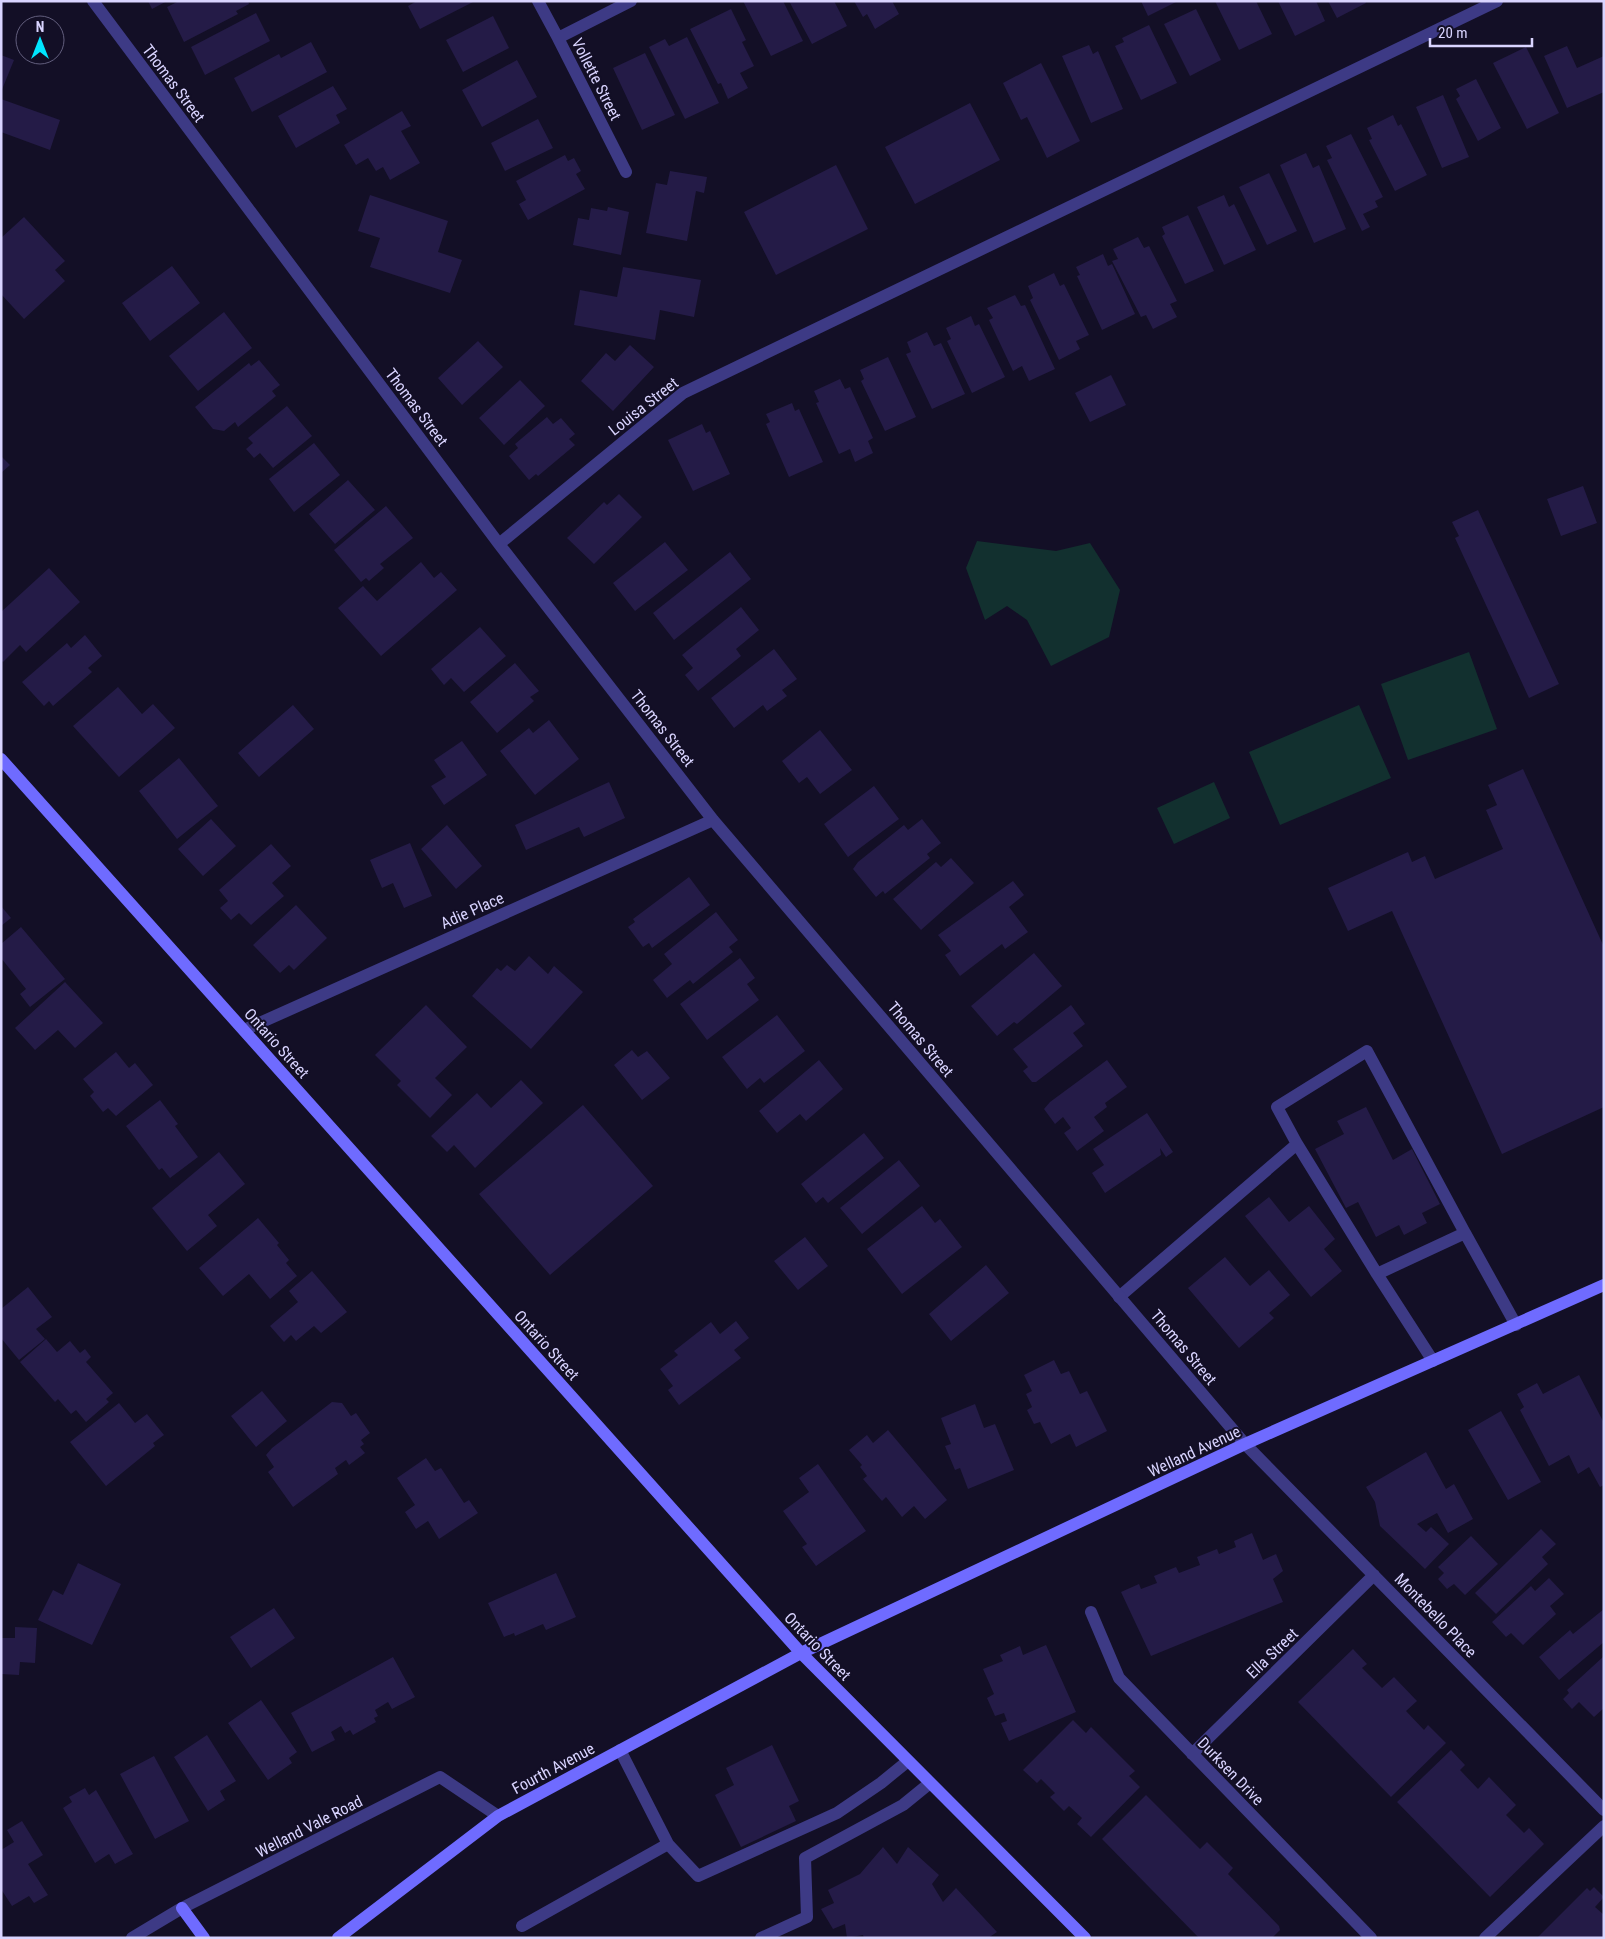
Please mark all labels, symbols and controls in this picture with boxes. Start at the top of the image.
north arrow [15,15,65,65]
scale bar [1430,15,1532,47]
text: N [36,19,44,35]
text: 20 m [1438,24,1468,42]
street label: Vollette Street [568,35,625,124]
street label: Thomas Street [138,41,209,126]
street label: Thomas Street [381,365,452,450]
street label: Louisa Street [605,373,682,439]
street label: Thomas Street [627,686,699,771]
street label: Adie Place [438,888,507,933]
street label: Thomas Street [884,998,958,1081]
street label: Ontario Street [240,1004,313,1082]
street label: Ontario Street [510,1306,583,1384]
street label: Thomas Street [1147,1306,1221,1389]
street label: Welland Avenue [1145,1422,1243,1481]
street label: Montebello Place [1391,1569,1481,1661]
street label: Ontario Street [780,1608,855,1685]
street label: Ella Street [1243,1624,1302,1682]
street label: Durksen Drive [1194,1733,1268,1809]
street label: Fourth Avenue [509,1739,598,1798]
street label: Welland Vale Road [253,1791,366,1861]

